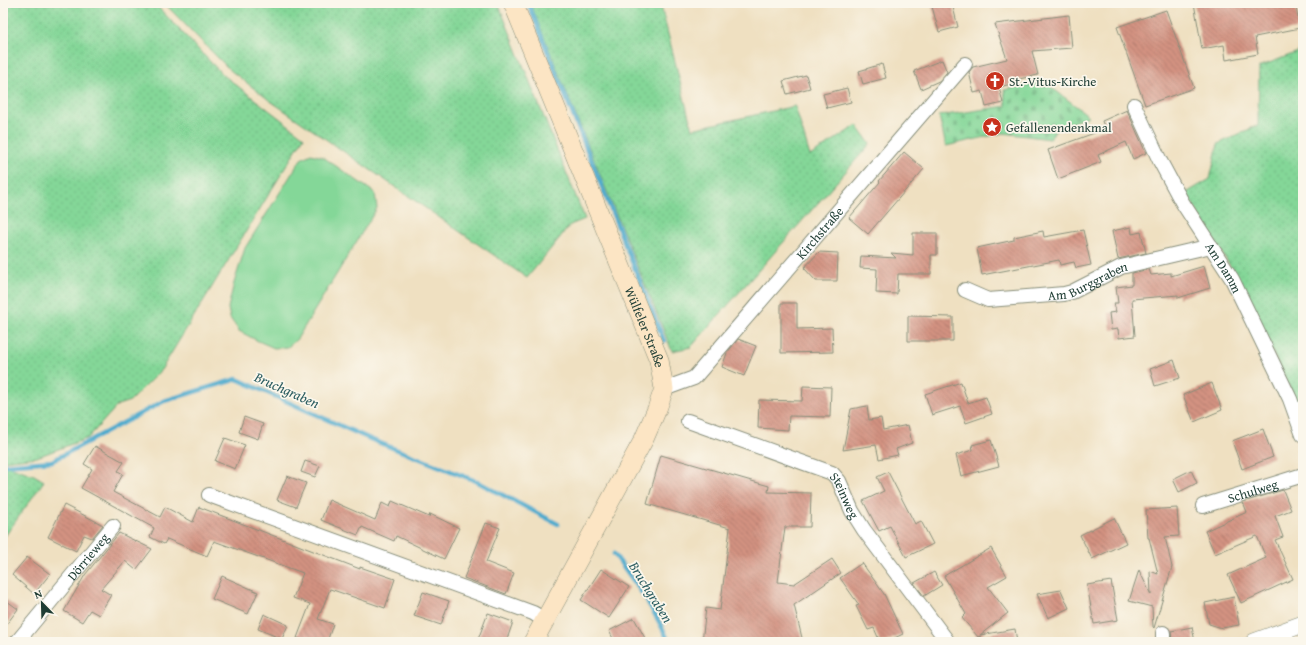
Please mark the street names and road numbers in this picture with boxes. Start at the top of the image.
street label: Kirchstraße [791,202,848,263]
street label: Am Damm [1201,238,1247,296]
street label: Am Burggraben [1047,256,1130,305]
street label: Wülfeler Straße [620,284,670,369]
street label: Steinweg [826,468,864,523]
street label: Schulweg [1225,474,1281,507]
street label: Dörrieweg [62,528,113,584]

